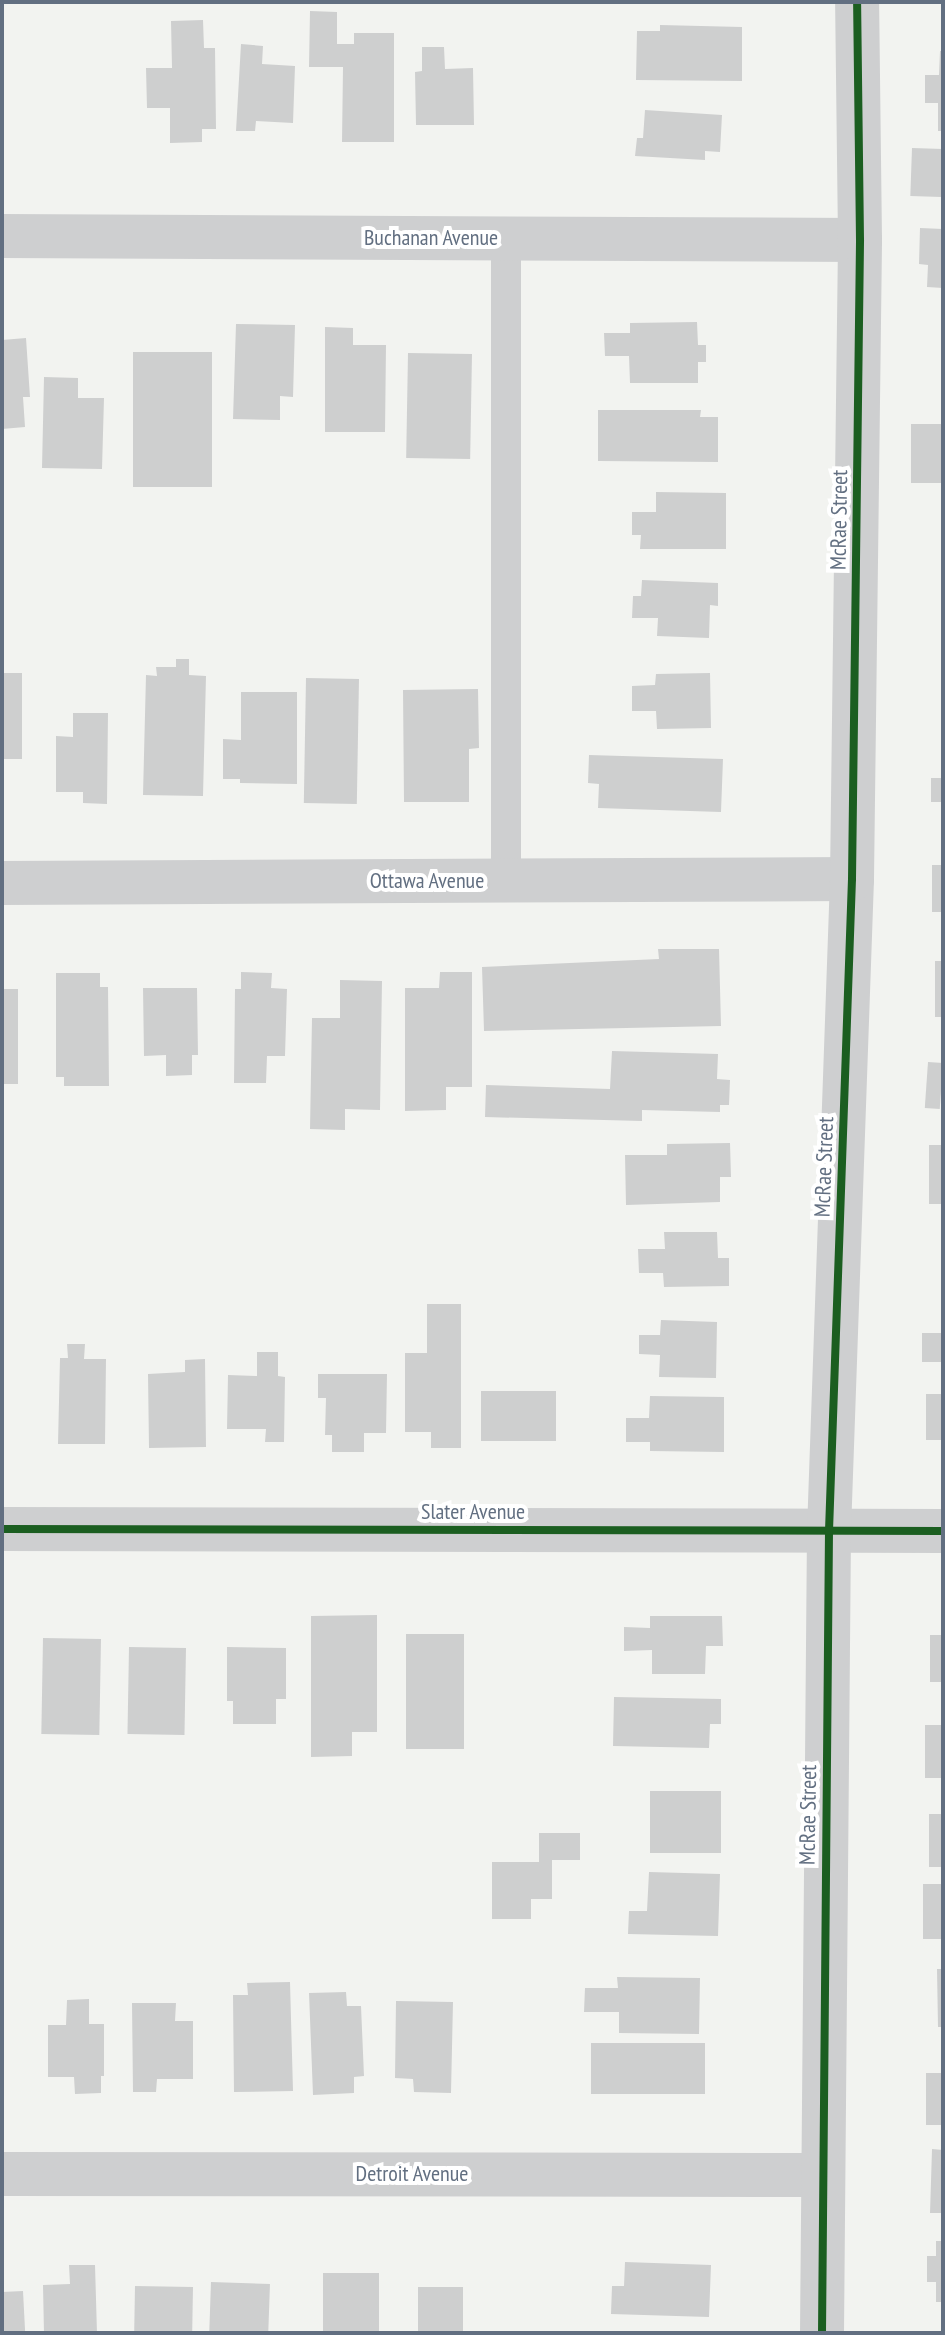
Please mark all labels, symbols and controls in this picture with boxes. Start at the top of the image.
street label: Buchanan Avenue [364,225,498,251]
street label: McRae Street [825,470,853,570]
street label: Ottawa Avenue [369,868,485,894]
street label: McRae Street [809,1116,839,1218]
street label: Slater Avenue [421,1499,525,1525]
street label: McRae Street [794,1765,822,1865]
street label: Detroit Avenue [355,2161,469,2187]

